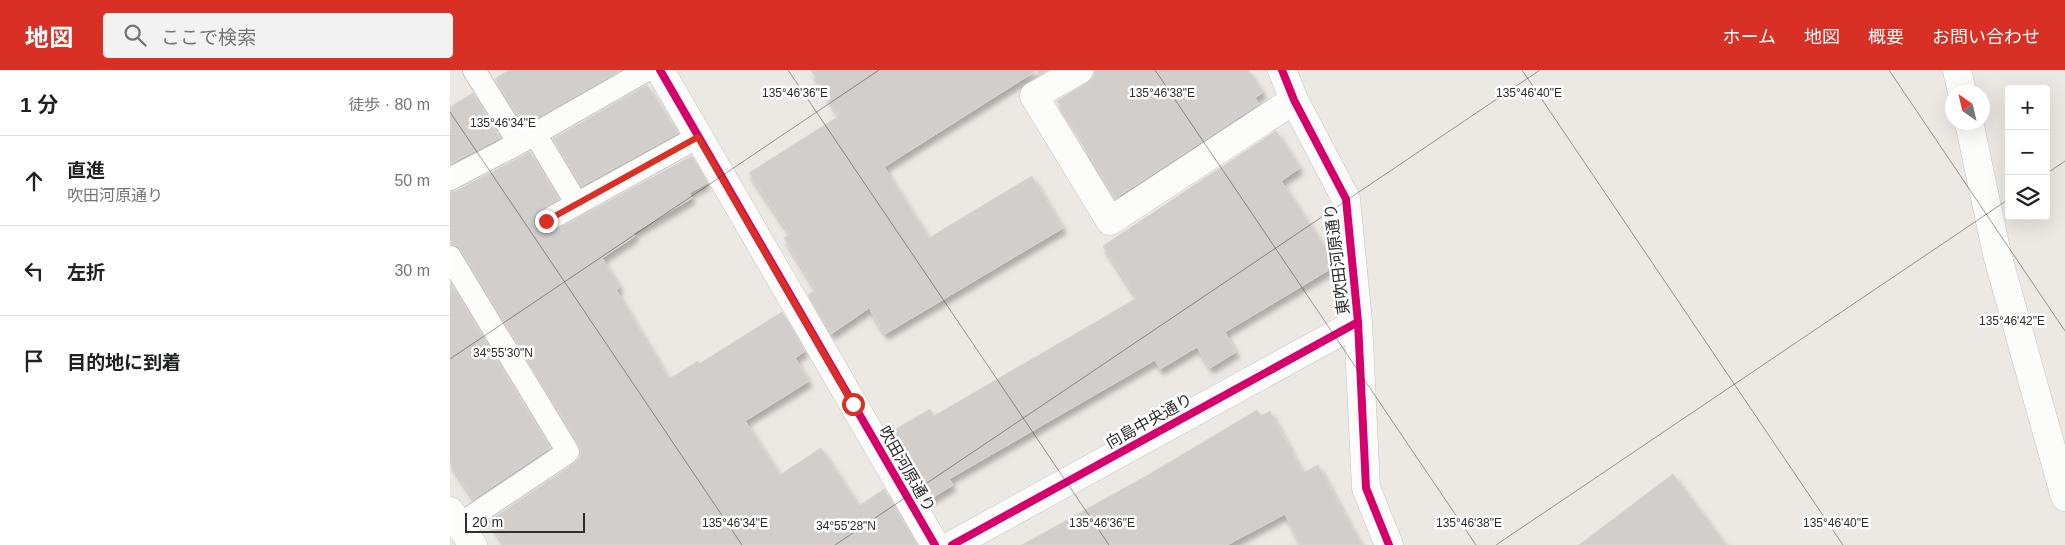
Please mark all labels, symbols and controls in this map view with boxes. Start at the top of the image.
search box [103,13,453,58]
icon: search [121,21,149,49]
text: 地図 [25,24,73,51]
text: ここで検索 [161,27,256,48]
text: ホーム [1723,27,1776,47]
text: 地図 [1804,27,1840,47]
text: 概要 [1868,27,1904,47]
text: お問い合わせ [1932,27,2040,47]
north arrow [1945,85,1990,130]
map controls [2005,85,2050,220]
button: + [2005,85,2050,130]
text: 135°46'36"E [762,86,828,100]
text: 135°46'38"E [1129,86,1195,100]
text: 135°46'40"E [1496,86,1562,100]
text: 1 分 [20,93,59,116]
text: 徒歩 · 80 m [348,96,430,113]
text: 135°46'34"E [470,116,536,130]
button: − [2005,130,2050,175]
text: 直進 [67,160,105,181]
icon: ahead [20,167,48,195]
text: 50 m [394,172,430,189]
button: layers [2005,175,2050,220]
text: 吹田河原通り [67,187,163,204]
street label: 東吹田河原通り [1322,202,1352,316]
route end [535,210,558,233]
icon: left [20,257,48,285]
text: 左折 [67,262,105,283]
text: 30 m [394,262,430,279]
text: 135°46'42"E [1979,314,2045,328]
text: 34°55'30"N [473,346,533,360]
icon: arrive [20,347,48,375]
text: 目的地に到着 [67,352,181,373]
street label: 向島中央通り [1103,390,1195,452]
route start [842,393,865,416]
street label: 吹田河原通り [876,423,938,515]
scale bar [465,510,585,533]
text: 20 m [472,514,503,530]
text: 135°46'34"E [702,516,768,530]
text: 135°46'36"E [1069,516,1135,530]
text: 135°46'38"E [1436,516,1502,530]
text: 135°46'40"E [1803,516,1869,530]
text: 34°55'28"N [816,519,876,533]

